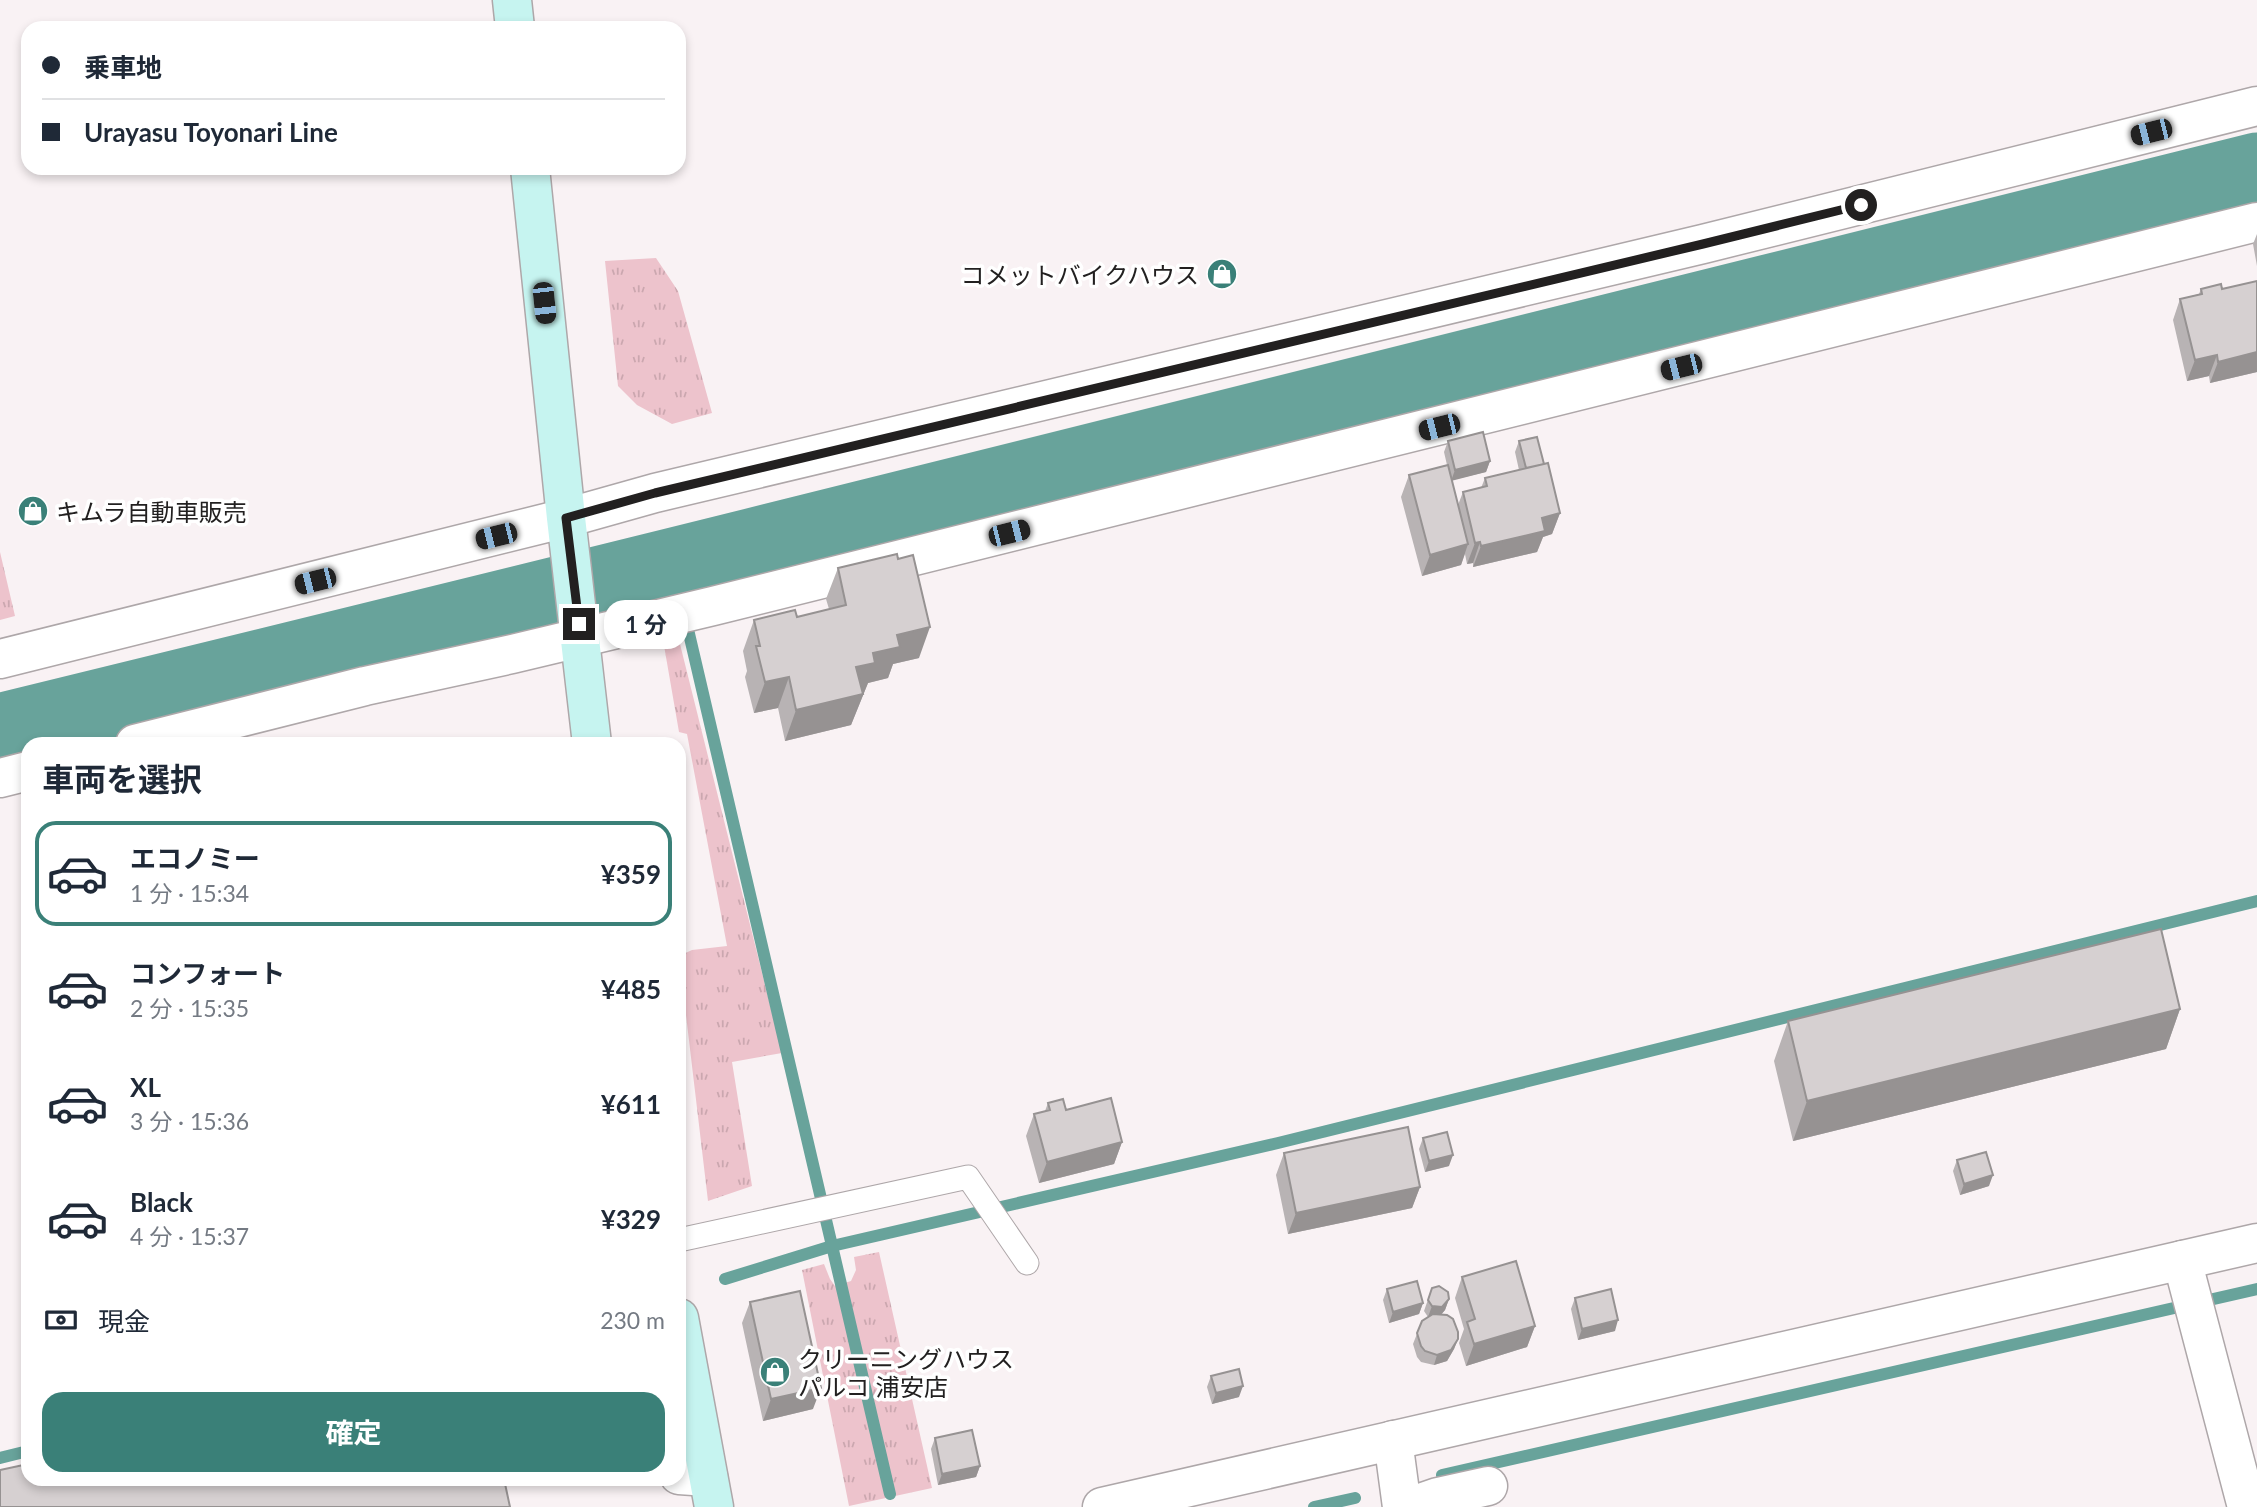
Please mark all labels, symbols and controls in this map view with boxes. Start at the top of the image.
text: 乗車地 [84,51,162,83]
text: Urayasu Toyonari Line [84,116,338,148]
car [2129,117,2174,147]
route start [1845,189,1877,221]
shop icon: コメットバイクハウス [1205,257,1239,291]
place label: コメットバイクハウス [961,260,1199,289]
car [532,281,557,325]
car [1659,352,1704,382]
car [1417,412,1462,442]
shop icon: キムラ自動車販売 [16,494,50,528]
place label: キムラ自動車販売 [56,497,247,526]
car [987,518,1032,548]
car [474,521,519,551]
car [293,566,338,596]
callout: 1 分 [604,600,688,648]
route end [563,608,595,640]
text: 1 分 [625,610,667,638]
text: 車両を選択 [42,759,202,798]
icon: car [46,842,109,905]
text: エコノミー [130,842,260,874]
text: ¥359 [601,858,661,890]
text: 1 分 · 15:34 [130,879,249,907]
icon: car [46,957,109,1020]
text: コンフォート [130,957,285,989]
text: ¥485 [601,973,661,1005]
text: 2 分 · 15:35 [130,994,249,1022]
text: XL [130,1071,161,1103]
icon: car [46,1072,109,1135]
text: ¥611 [601,1088,661,1120]
text: 3 分 · 15:36 [130,1107,249,1135]
text: Black [130,1186,193,1218]
icon: car [46,1187,109,1250]
text: ¥329 [601,1203,661,1235]
text: 4 分 · 15:37 [130,1222,249,1250]
icon: cash [42,1301,80,1339]
text: 現金 [98,1305,150,1337]
text: 230 m [600,1306,665,1334]
place label: クリーニングハウス パルコ 浦安店 [798,1344,1014,1401]
shop icon: クリーニングハウス パルコ 浦安店 [758,1355,792,1389]
button: 確定 [42,1392,665,1472]

